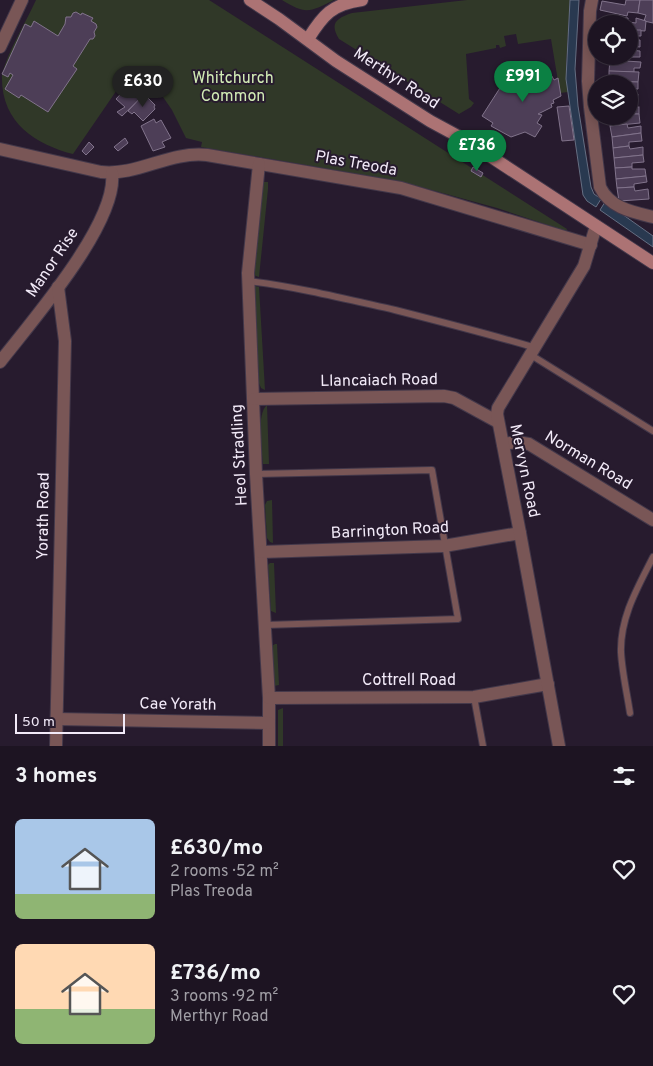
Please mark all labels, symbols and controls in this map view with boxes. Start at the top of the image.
map controls [588,15,638,125]
button: locate [588,15,638,65]
street label: Merthyr Road [349,44,443,114]
pin: £991 [493,61,553,103]
pin: £630 [113,66,173,108]
text: £991 [505,67,541,87]
park label: Whitchurch Common [192,69,274,107]
text: £630 [123,72,163,92]
button: layers [588,75,638,125]
pin: £736 [447,130,507,172]
text: £736 [458,136,496,156]
street label: Plas Treoda [314,147,398,181]
street label: Manor Rise [22,224,84,302]
street label: Llancaiach Road [320,370,438,392]
street label: Heol Stradling [227,404,253,506]
street label: Mervyn Road [504,422,544,520]
street label: Norman Road [541,427,635,495]
street label: Yorath Road [33,472,55,560]
street label: Barrington Road [330,518,450,544]
street label: Cottrell Road [362,671,456,691]
street label: Cae Yorath [139,694,217,716]
scale bar [15,711,125,734]
text: 50 m [22,714,55,731]
icon: filters [610,762,638,790]
text: 3 homes [15,763,97,790]
text: £630/mo [170,835,263,862]
icon: home [55,839,115,899]
icon: heart [610,855,638,883]
text: 2 rooms · 52 m² [170,862,279,882]
text: Plas Treoda [170,882,253,902]
text: £736/mo [170,960,261,987]
icon: home [55,964,115,1024]
icon: heart [610,980,638,1008]
text: 3 rooms · 92 m² [170,987,278,1007]
text: Merthyr Road [170,1007,268,1027]

